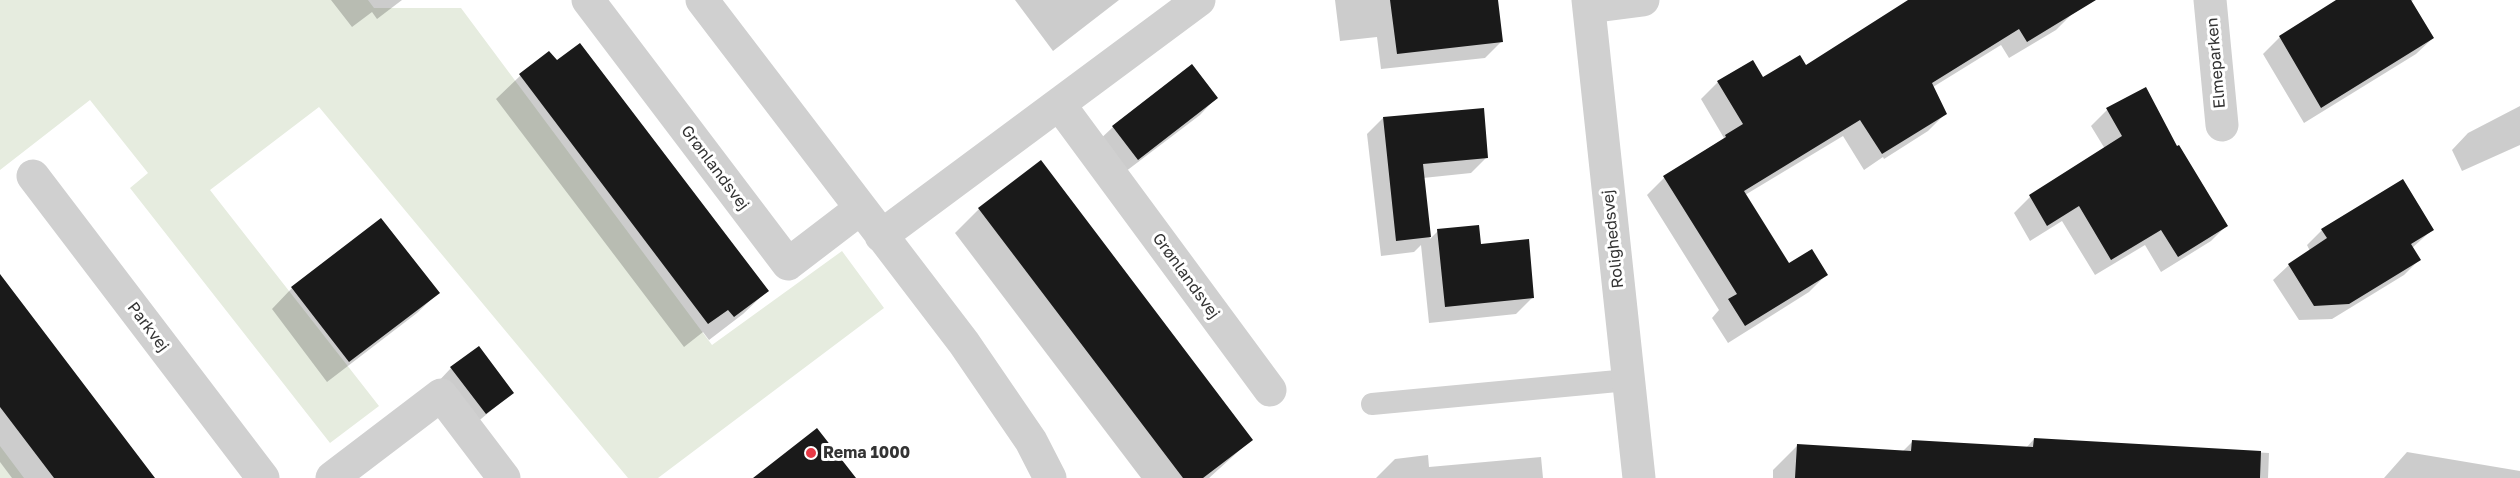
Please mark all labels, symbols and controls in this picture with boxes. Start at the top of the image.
street label: Elmeparken [2202,17,2230,109]
street label: Grønlandsvej [677,122,753,214]
street label: Rolighedsvej [1598,189,1628,289]
street label: Grønlandsvej [1148,229,1224,323]
street label: Parkvej [123,298,173,356]
place label: Rema 1000 [823,443,910,463]
marker: Rema 1000 [804,446,818,460]

